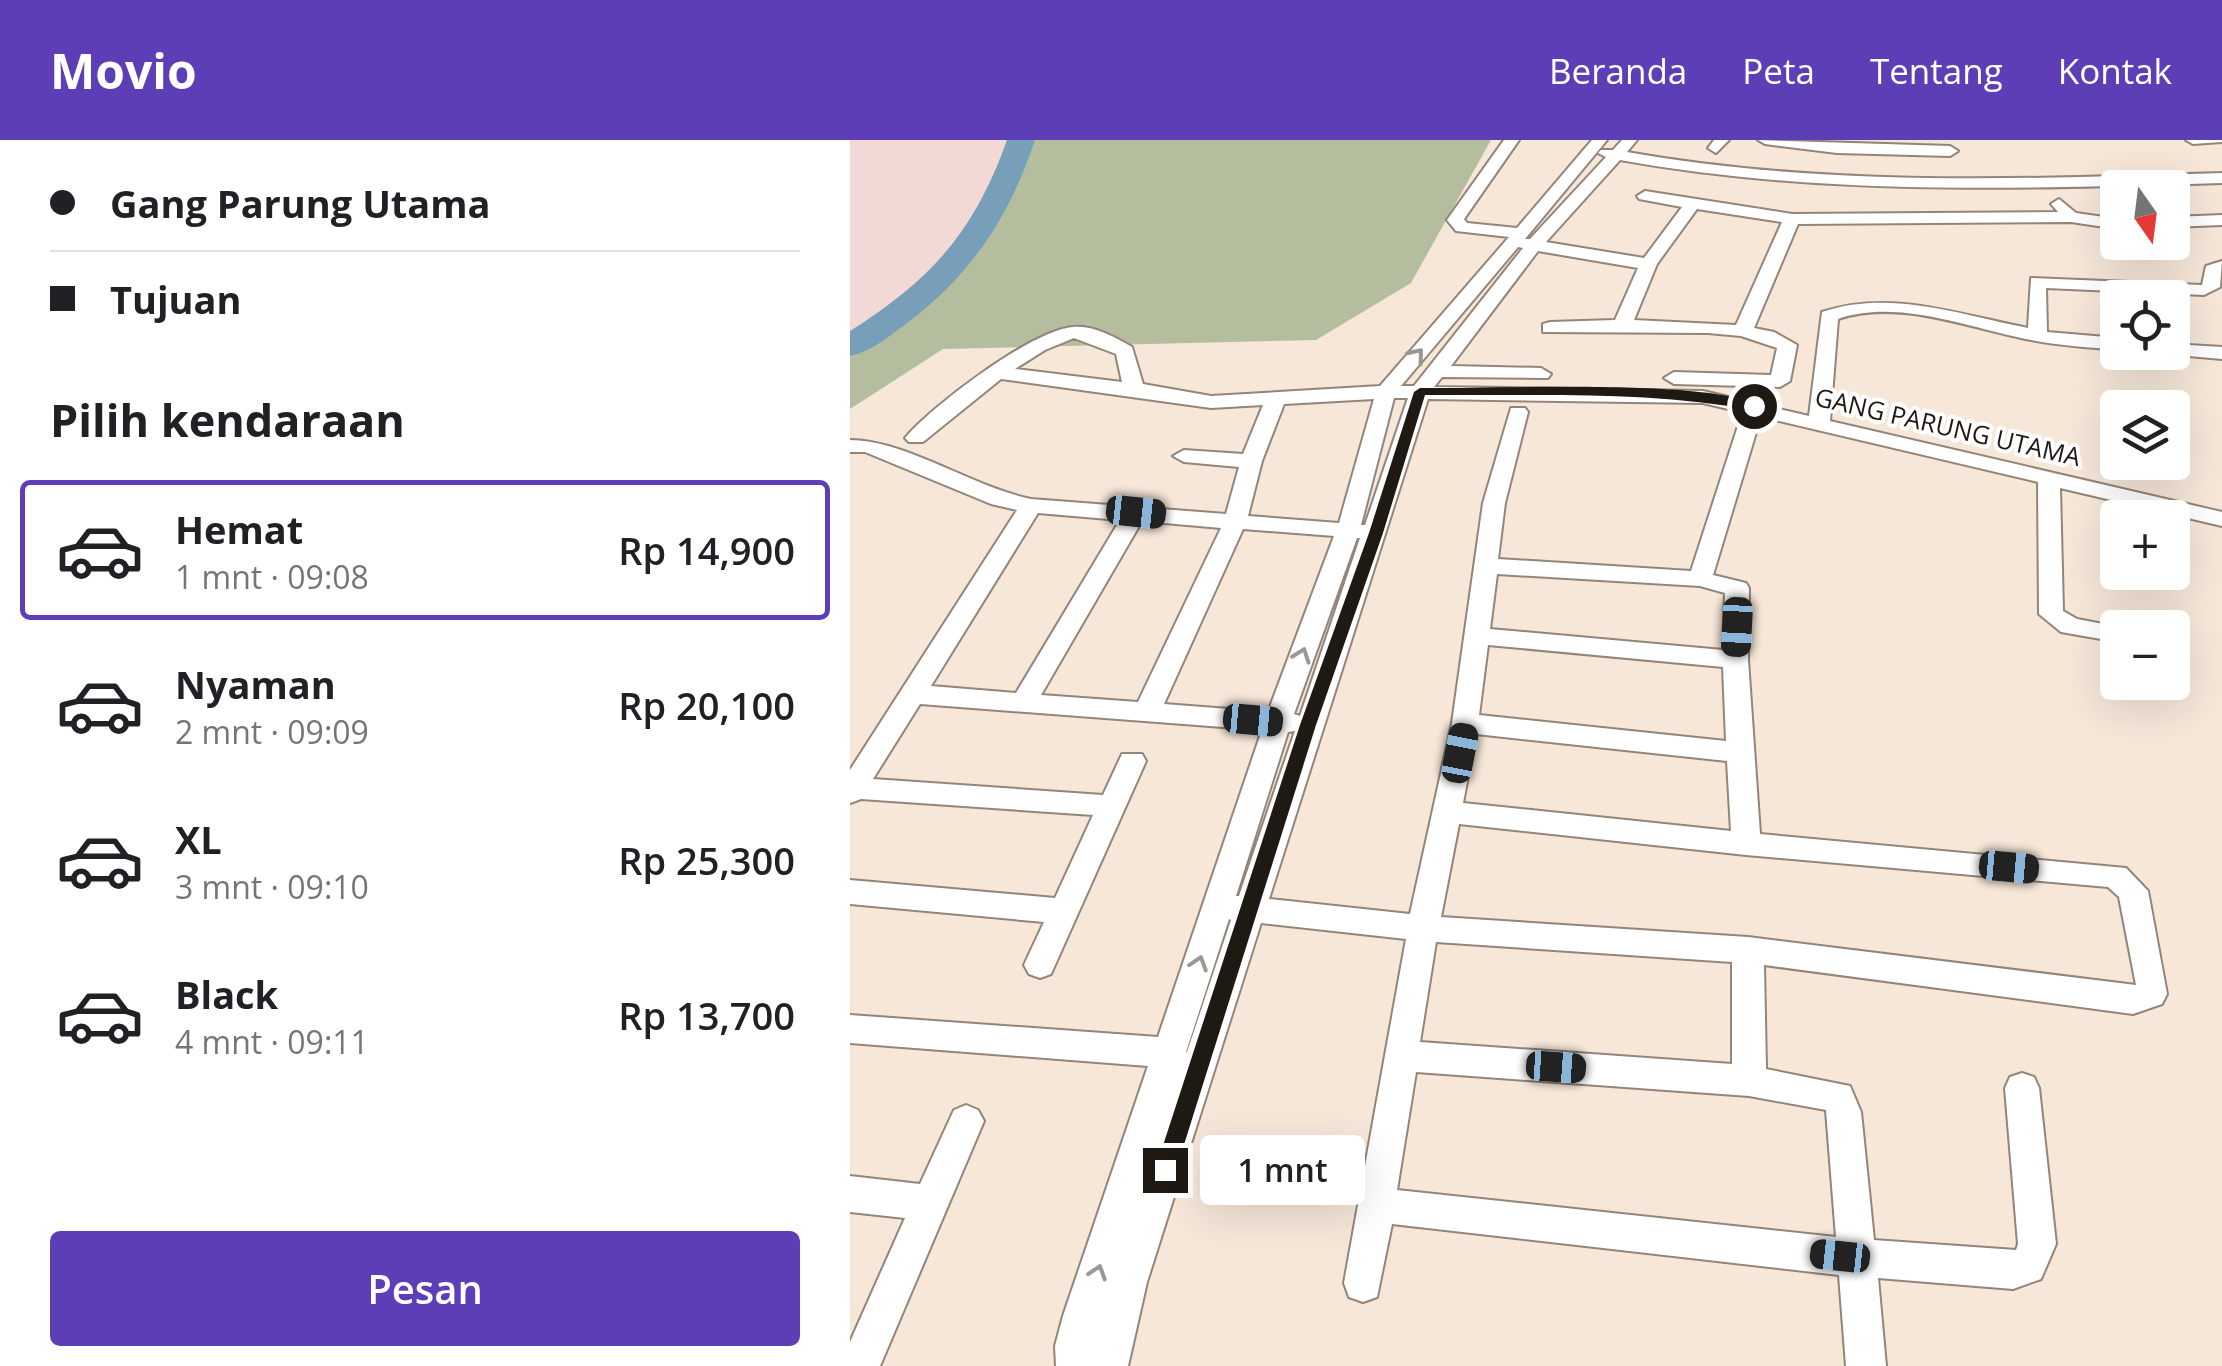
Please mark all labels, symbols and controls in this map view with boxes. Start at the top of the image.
text: Movio [50,38,197,103]
text: Beranda [1549,47,1687,94]
text: Peta [1742,47,1815,94]
text: Tentang [1870,47,2003,94]
text: Kontak [2058,47,2172,94]
north arrow [2100,170,2190,260]
map controls [2100,170,2190,700]
text: Gang Parung Utama [110,177,491,229]
text: Tujuan [110,273,241,325]
button: locate [2100,280,2190,370]
one-way arrow [1406,348,1424,366]
street label: GANG PARUNG UTAMA [1812,379,2084,473]
route start [1732,384,1777,429]
text: Pilih kendaraan [50,389,405,450]
button: layers [2100,390,2190,480]
car [1105,494,1167,530]
button: + [2100,500,2190,590]
text: Hemat [175,503,303,555]
icon: car [55,505,145,595]
text: Rp 14,900 [618,524,795,576]
text: 1 mnt · 09:08 [175,555,369,598]
car [1720,596,1754,658]
button: − [2100,610,2190,700]
one-way arrow [1291,648,1311,665]
text: Nyaman [175,658,336,710]
icon: car [55,660,145,750]
text: Rp 20,100 [618,679,795,731]
car [1222,702,1284,738]
text: 2 mnt · 09:09 [175,710,369,753]
car [1440,721,1480,785]
text: XL [175,813,222,865]
icon: car [55,815,145,905]
text: Rp 25,300 [618,834,795,886]
car [1978,849,2040,885]
text: 3 mnt · 09:10 [175,865,369,908]
one-way arrow [1188,956,1208,973]
text: Black [175,968,278,1020]
icon: car [55,970,145,1060]
text: Rp 13,700 [618,989,795,1041]
text: 4 mnt · 09:11 [175,1020,369,1063]
car [1525,1050,1587,1084]
callout: 1 mnt [1200,1135,1365,1205]
route end [1143,1148,1188,1193]
text: 1 mnt [1237,1148,1328,1191]
button: Pesan [50,1231,800,1346]
car [1809,1238,1871,1274]
one-way arrow [1086,1264,1106,1281]

